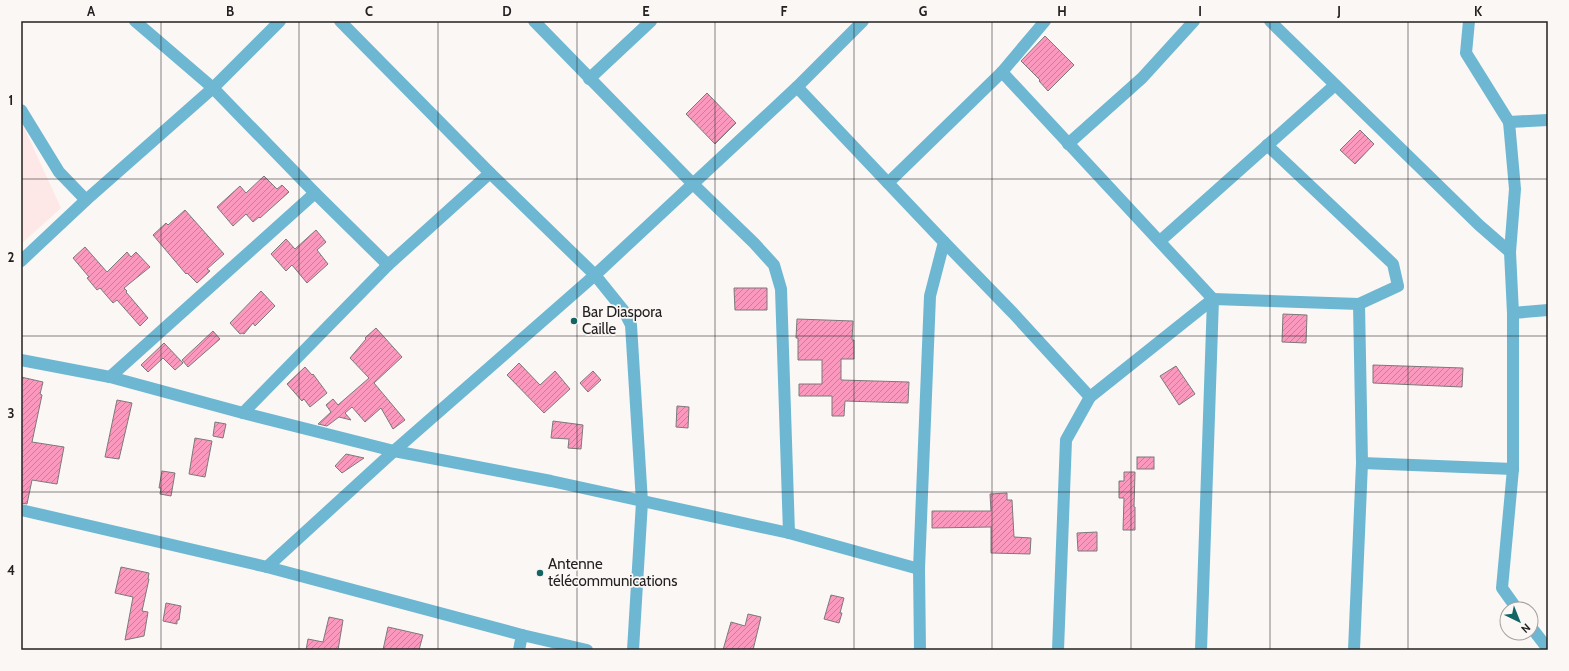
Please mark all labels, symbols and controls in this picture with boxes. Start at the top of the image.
text: A [87,3,96,19]
text: B [226,3,234,19]
text: C [365,3,373,19]
text: D [502,3,512,19]
text: E [642,3,650,19]
text: F [781,3,788,19]
text: G [919,3,928,19]
text: H [1057,3,1067,19]
text: I [1198,3,1202,19]
text: J [1336,3,1341,19]
text: K [1474,3,1483,19]
text: 1 [9,92,13,108]
text: 2 [8,249,15,265]
place label: Bar Diaspora Caille [582,303,663,338]
marker: Bar Diaspora Caille [569,316,579,326]
text: 3 [7,405,15,421]
place label: Antenne télécommunications [548,555,677,590]
text: 4 [7,562,15,578]
marker: Antenne télécommunications [535,568,545,578]
north arrow [1499,601,1539,641]
text: N [1518,621,1533,636]

